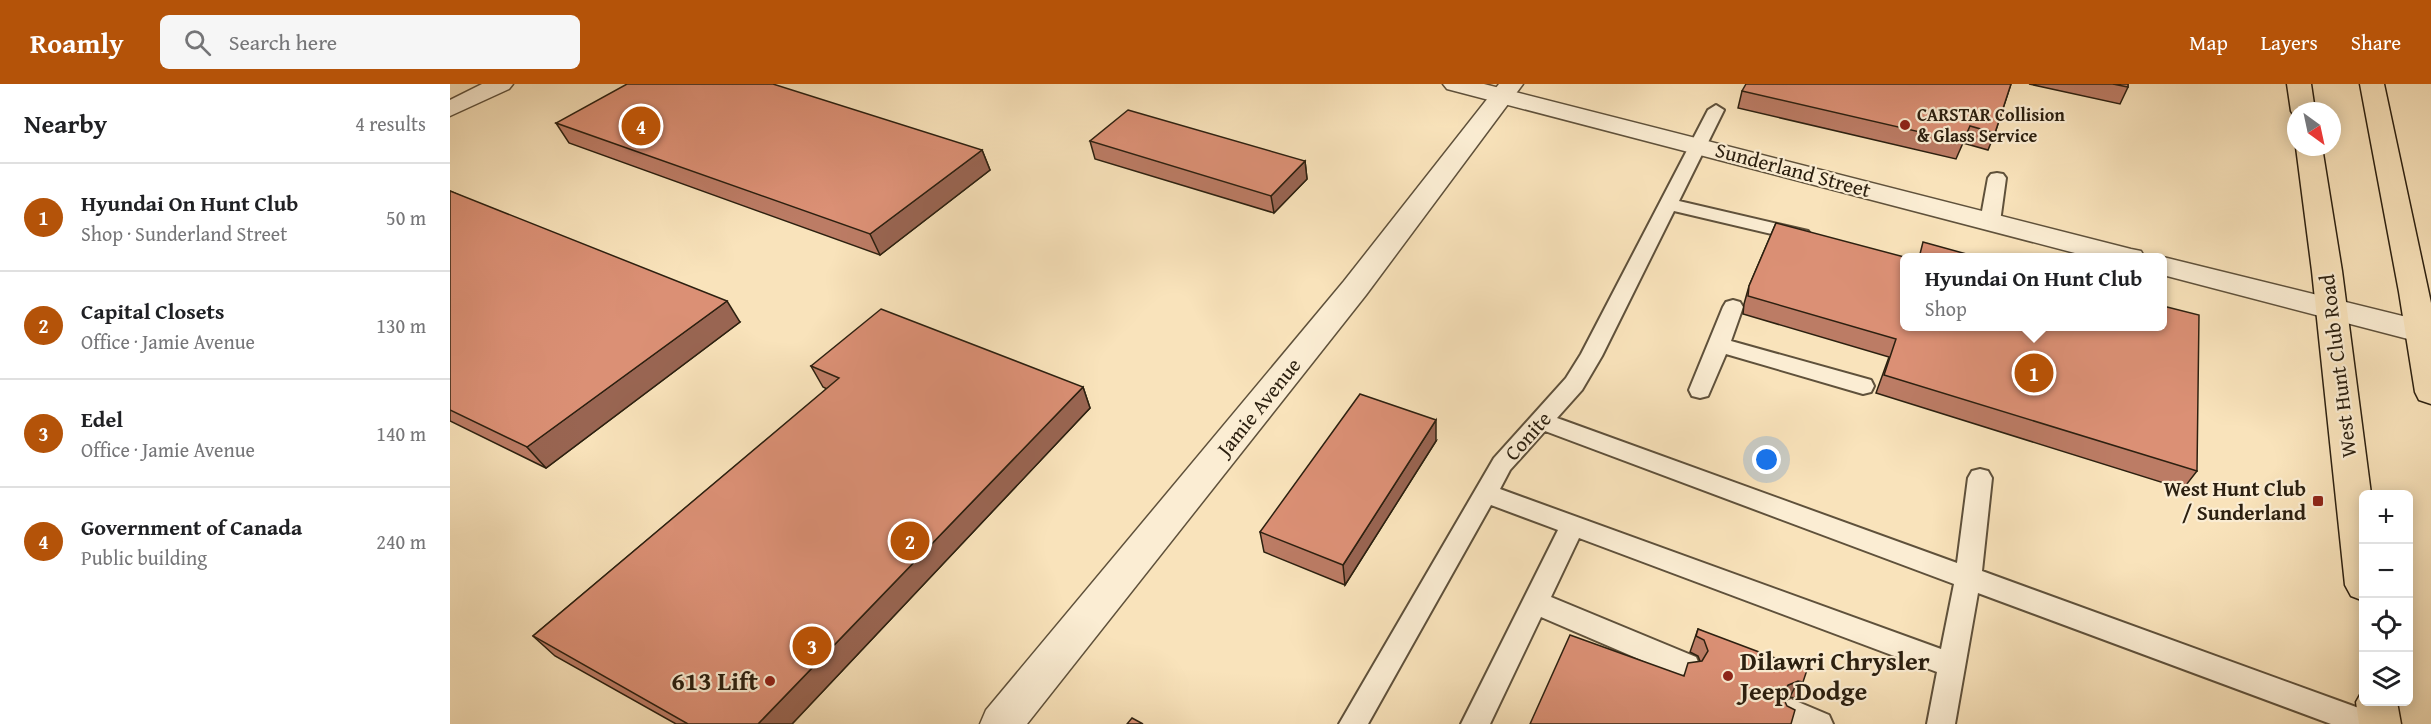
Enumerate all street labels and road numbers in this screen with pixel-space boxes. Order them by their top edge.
street label: Sunderland Street [1712,134,1875,205]
street label: West Hunt Club Road [2311,272,2364,460]
street label: Jamie Avenue [1207,351,1308,465]
street label: Conite [1497,404,1558,467]

